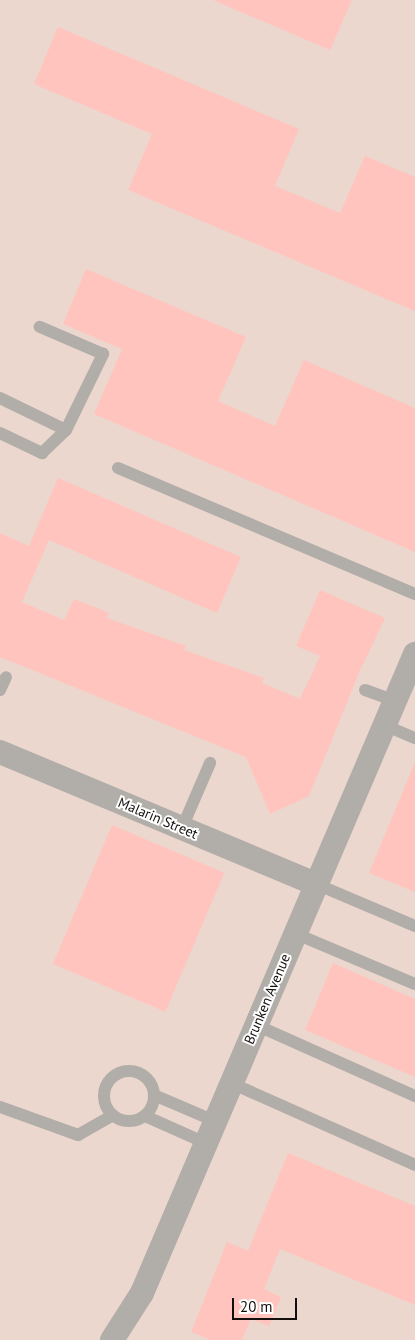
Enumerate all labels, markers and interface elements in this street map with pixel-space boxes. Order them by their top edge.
street label: Malarin Street [116,794,200,842]
street label: Brunken Avenue [240,951,294,1047]
scale bar [235,1288,300,1320]
text: 20 m [240,1297,273,1316]

